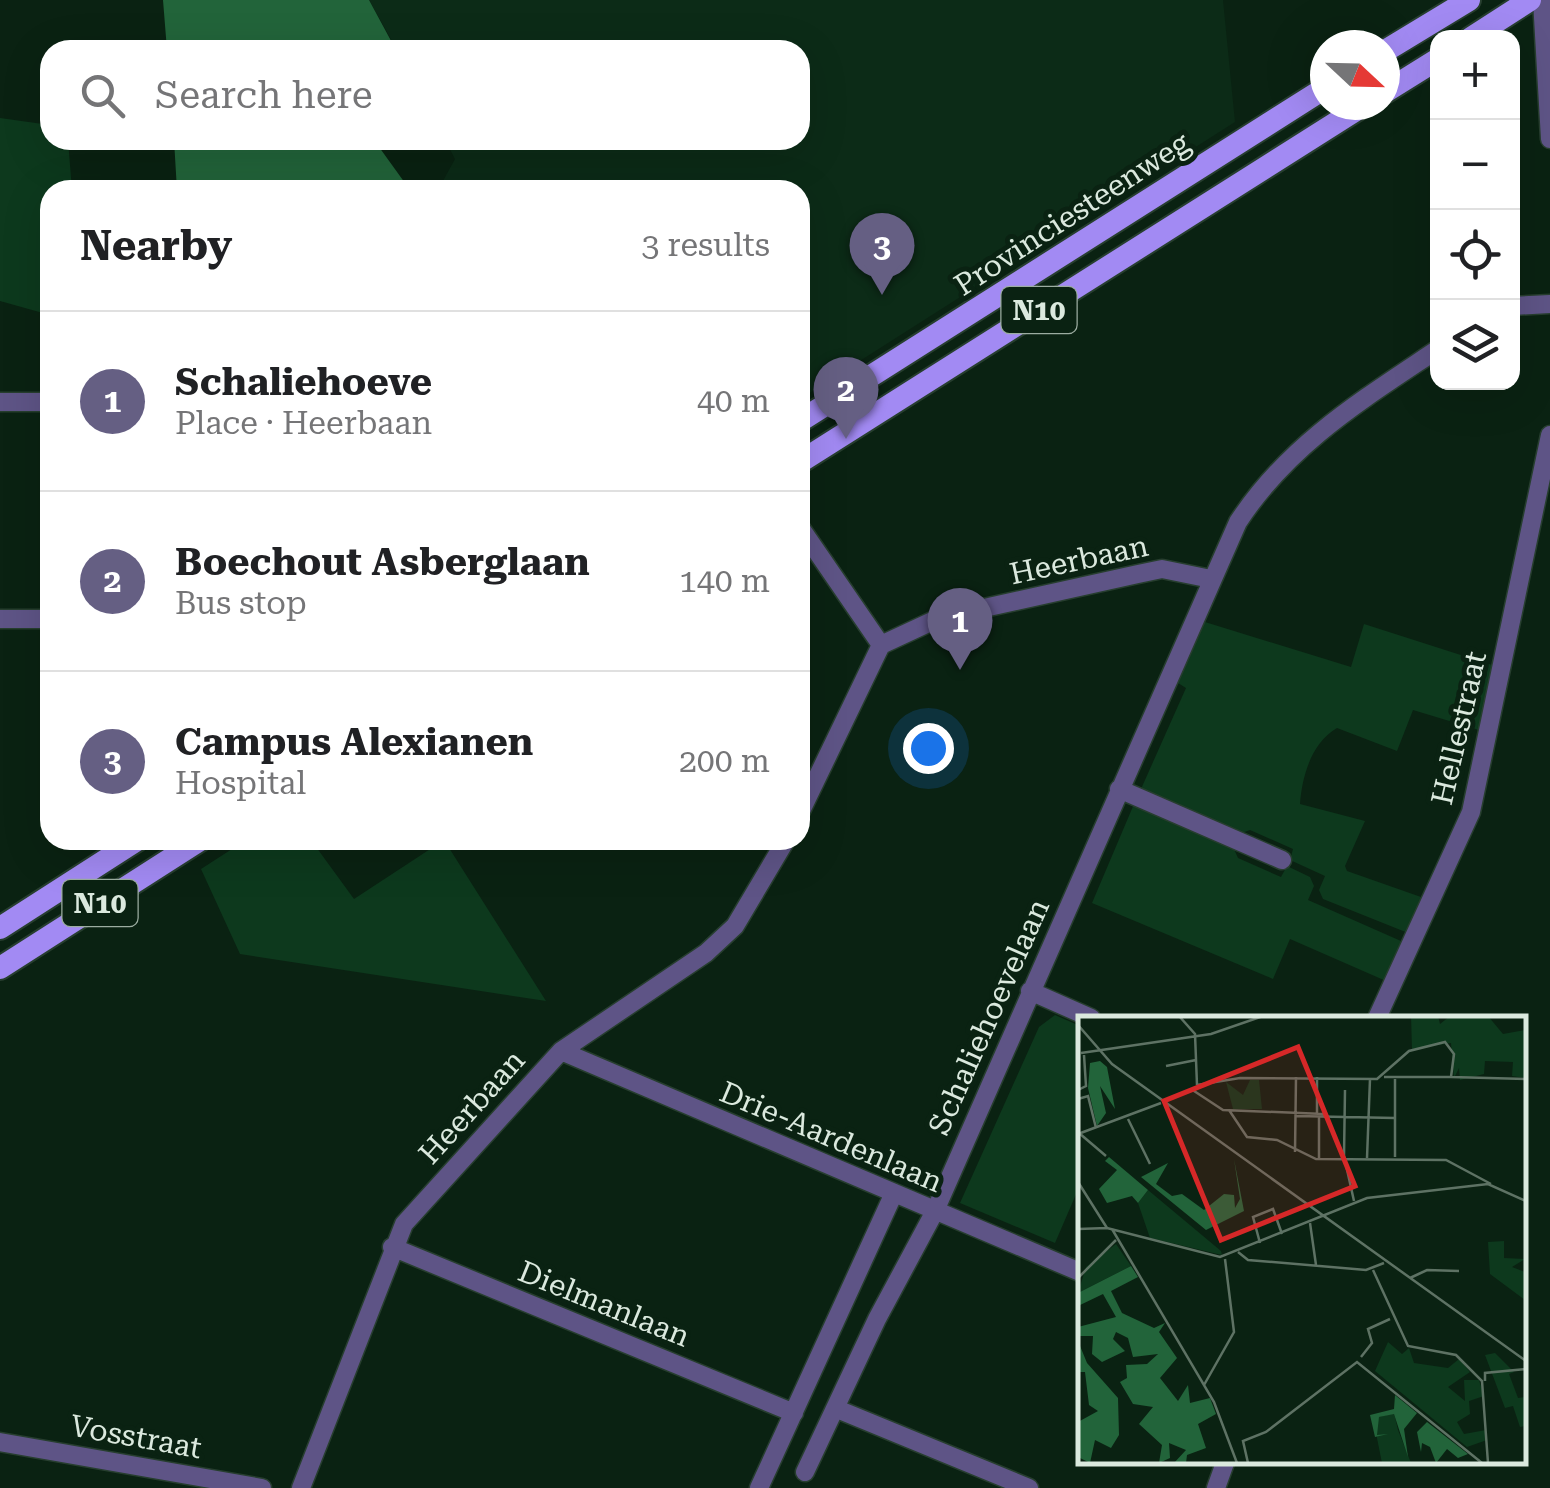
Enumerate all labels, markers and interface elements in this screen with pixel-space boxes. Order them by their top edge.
north arrow [1310,30,1400,120]
map controls [1430,30,1520,390]
button: + [1430,30,1520,120]
search box [40,40,810,150]
icon: search [75,68,130,123]
text: Search here [155,73,373,117]
button: − [1430,120,1520,210]
street label: Provinciesteenweg [948,125,1196,303]
button: locate [1430,210,1520,300]
pin: 3 [850,212,914,295]
text: Nearby [80,221,232,270]
text: 3 results [642,226,770,264]
road number: N10 [1002,287,1076,333]
button: layers [1430,300,1520,390]
pin: 2 [814,356,878,439]
text: Schaliehoeve [175,360,432,404]
text: 1 [104,382,121,420]
text: 40 m [697,382,770,420]
text: Place · Heerbaan [175,404,432,442]
street label: Heerbaan [1006,528,1151,591]
text: Boechout Asberglaan [175,540,590,584]
text: 2 [104,562,121,600]
text: 140 m [679,562,770,600]
text: Bus stop [175,584,307,622]
pin: 1 [928,588,992,670]
street label: Hellestraat [1424,648,1493,808]
text: Campus Alexianen [175,720,533,764]
your location [903,723,954,774]
text: 3 [104,742,121,780]
text: 200 m [679,742,770,780]
text: Hospital [175,764,306,802]
road number: N10 [62,880,138,926]
street label: Schaliehoevelaan [921,894,1056,1140]
inset map [1078,1016,1525,1463]
street label: Heerbaan [412,1043,532,1171]
street label: Drie-Aardenlaan [715,1074,948,1199]
street label: Dielmanlaan [513,1253,695,1354]
street label: Vosstraat [68,1408,204,1465]

